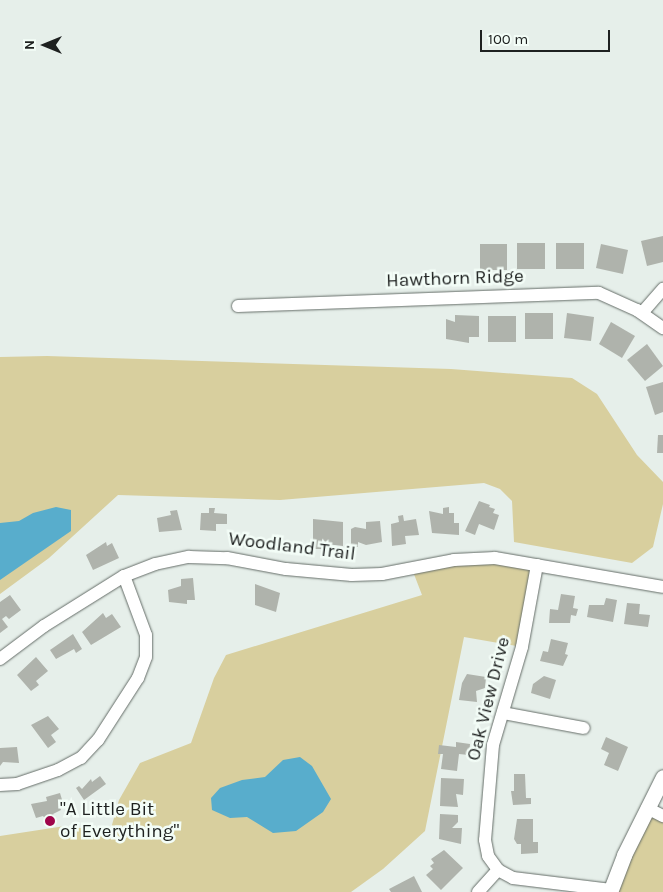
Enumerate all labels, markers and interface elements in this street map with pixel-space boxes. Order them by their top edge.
north arrow [20,20,70,70]
scale bar [483,20,613,52]
text: 100 m [488,30,528,48]
text: N [21,40,38,50]
street label: Hawthorn Ridge [386,265,524,293]
street label: Woodland Trail [227,528,357,566]
street label: Oak View Drive [463,635,515,763]
place label: "A Little Bit of Everything" [60,799,179,843]
marker: "A Little Bit of Everything" [44,815,56,827]

